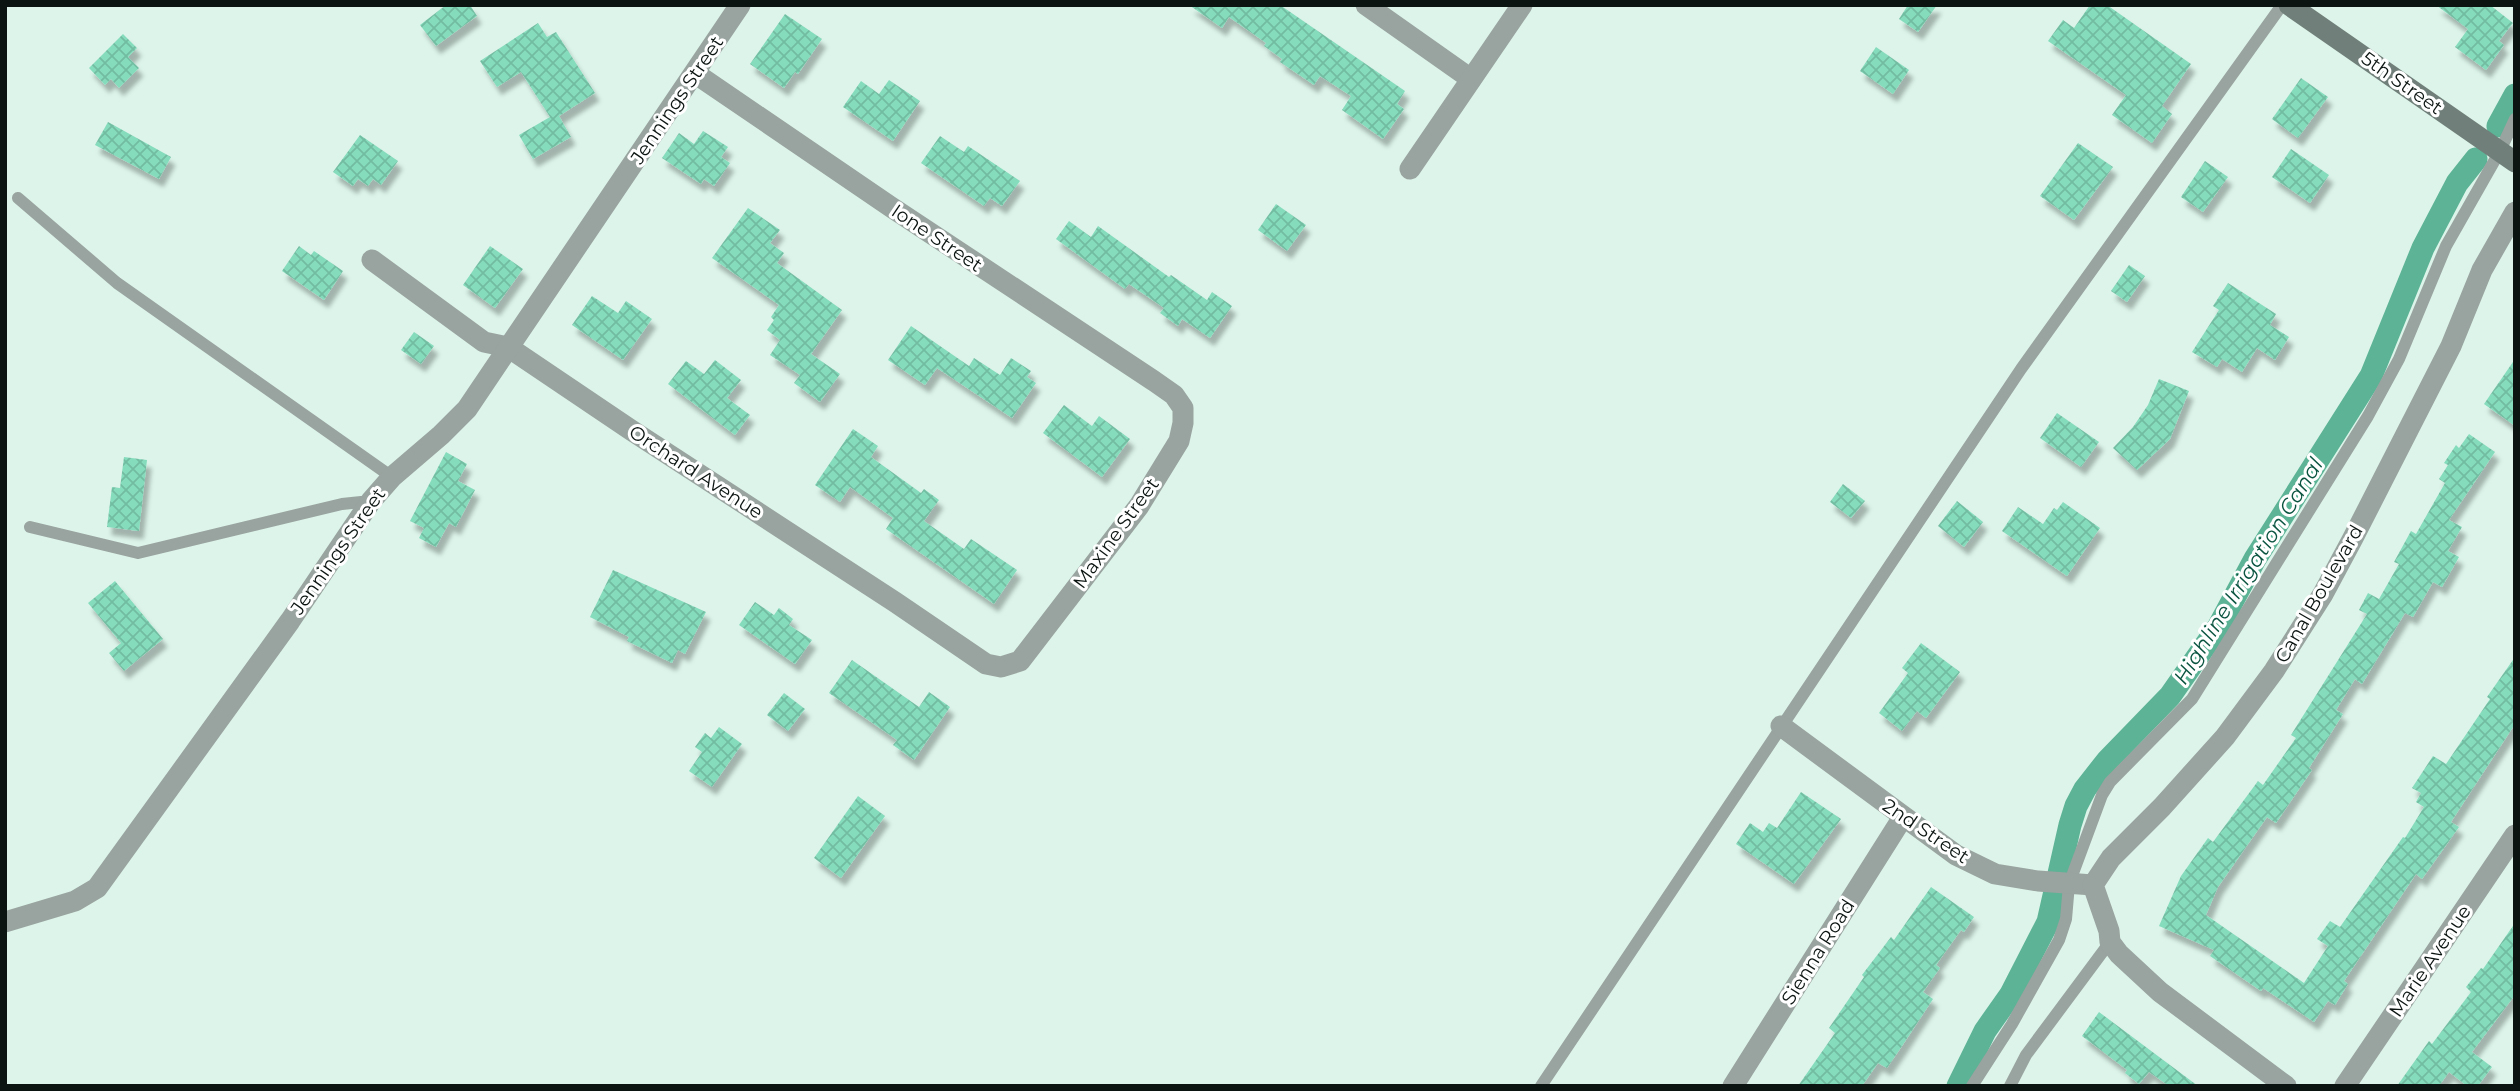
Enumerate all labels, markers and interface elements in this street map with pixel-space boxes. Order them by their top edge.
street label: Jennings Street [625,31,728,169]
street label: 5th Street [2357,47,2447,119]
street label: Ione Street [887,199,987,277]
street label: Orchard Avenue [625,420,767,524]
water label: Highline Irrigation Canal [2168,453,2328,689]
street label: Maxine Street [1068,473,1164,593]
street label: Jennings Street [285,483,390,620]
street label: Canal Boulevard [2270,521,2368,667]
street label: 2nd Street [1879,794,1974,868]
street label: Sienna Road [1776,895,1860,1009]
street label: Marie Avenue [2384,901,2476,1021]

